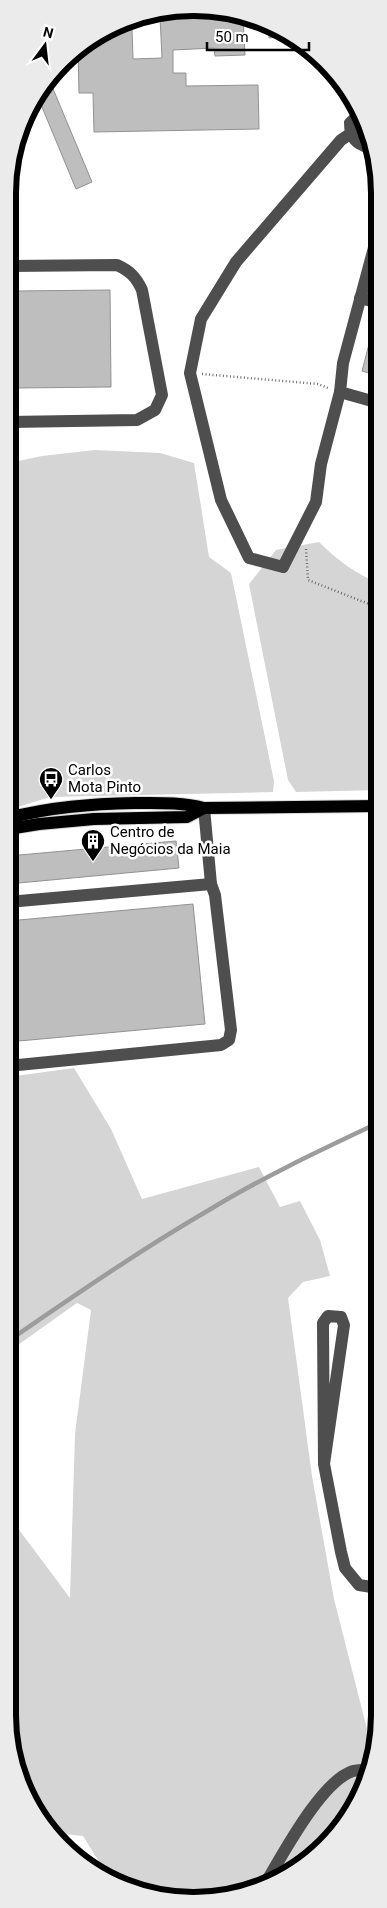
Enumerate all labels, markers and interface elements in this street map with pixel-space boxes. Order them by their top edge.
north arrow [20,20,70,70]
scale bar [207,20,310,52]
text: N [42,23,55,41]
text: 50 m [215,28,249,46]
place label: Carlos Mota Pinto [68,761,141,796]
bus stop icon: Carlos Mota Pinto [38,766,64,800]
place label: Centro de Negócios da Maia [110,823,231,858]
building icon: Centro de Negócios da Maia [80,828,106,862]

